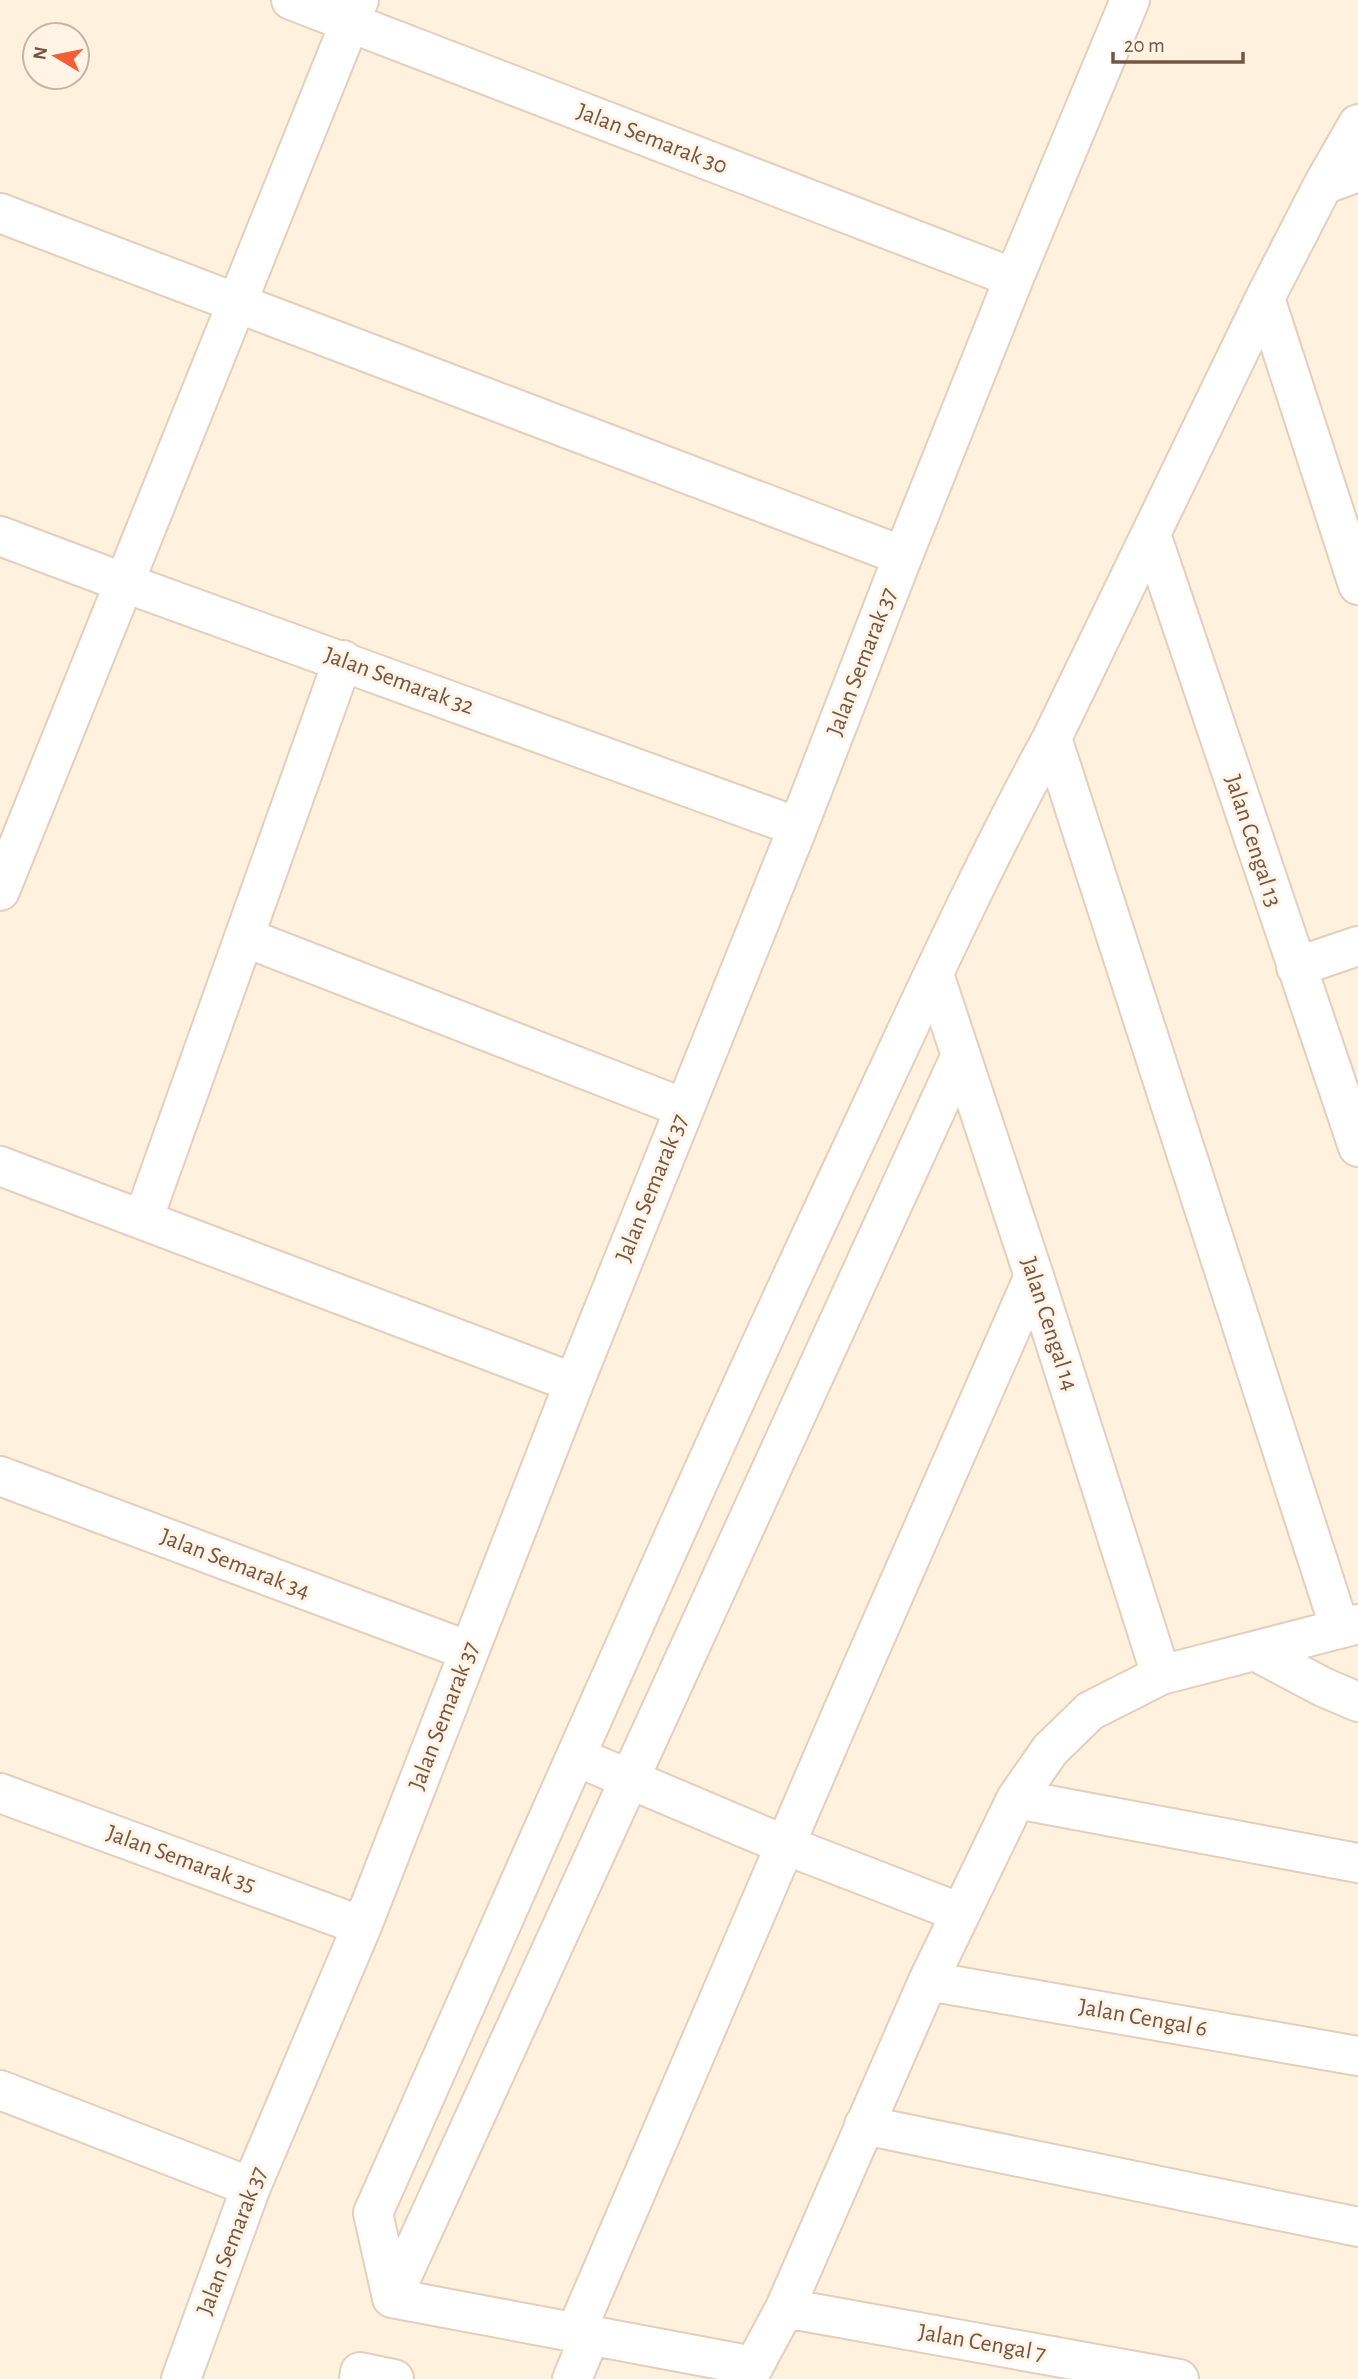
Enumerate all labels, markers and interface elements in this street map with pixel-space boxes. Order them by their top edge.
north arrow [21,21,91,91]
scale bar [1113,21,1242,65]
text: 20 m [1124,35,1165,56]
text: N [30,45,51,61]
street label: Jalan Semarak 30 [573,99,731,179]
street label: Jalan Semarak 37 [823,585,901,739]
street label: Jalan Semarak 32 [321,643,477,719]
street label: Jalan Cengal 13 [1220,772,1286,910]
street label: Jalan Semarak 37 [612,1111,692,1265]
street label: Jalan Cengal 14 [1016,1254,1082,1394]
street label: Jalan Semarak 34 [157,1524,313,1604]
street label: Jalan Semarak 37 [405,1639,483,1793]
street label: Jalan Semarak 35 [103,1821,259,1897]
street label: Jalan Cengal 6 [1077,1995,1209,2041]
street label: Jalan Semarak 37 [193,2164,271,2318]
street label: Jalan Cengal 7 [916,2320,1048,2366]

